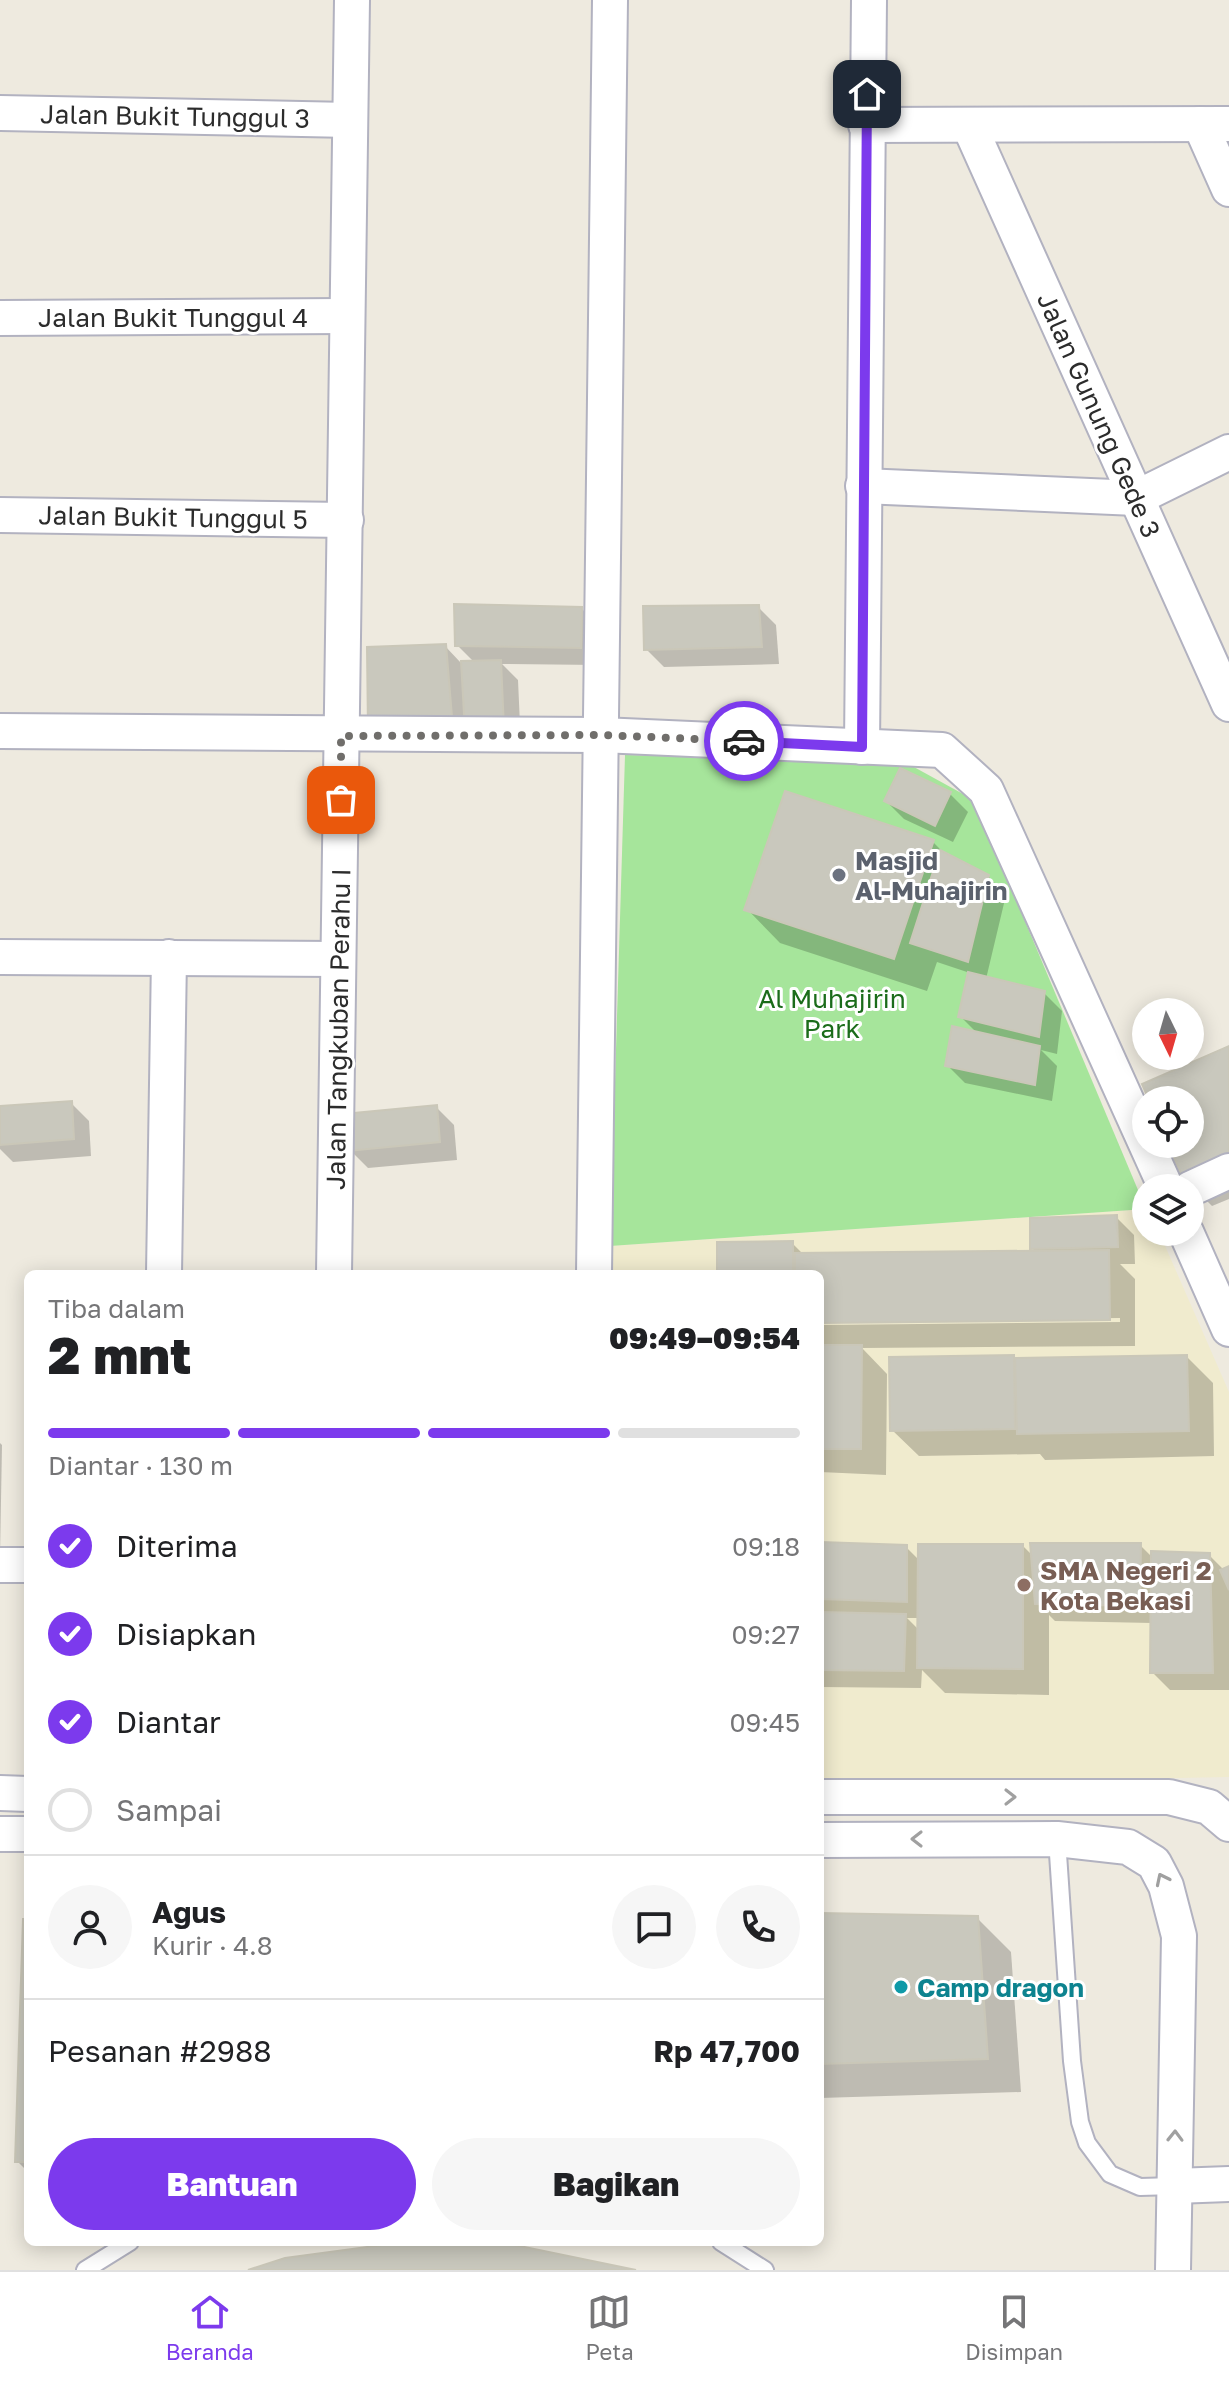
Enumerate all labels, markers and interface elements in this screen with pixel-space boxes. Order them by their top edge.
pin [833,60,901,128]
icon: home [845,72,889,116]
street label: Jalan Bukit Tunggul 3 [40,98,310,134]
street label: Jalan Gunung Gede 3 [1031,288,1167,542]
street label: Jalan Bukit Tunggul 4 [38,302,308,333]
street label: Jalan Bukit Tunggul 5 [38,499,308,535]
courier [704,701,784,781]
icon: car [722,719,766,763]
pin [307,766,375,834]
icon: bag [319,778,363,822]
place label: Masjid Al-Muhajirin [855,845,1008,906]
marker: Masjid Al-Muhajirin [830,866,848,884]
street label: Jalan Tangkuban Perahu I [320,868,356,1190]
park label: Al Muhajirin Park [758,983,906,1044]
north arrow [1132,998,1204,1070]
map controls [1132,998,1204,1246]
button: locate [1132,1086,1204,1158]
button: layers [1132,1174,1204,1246]
text: Tiba dalam [48,1293,185,1324]
text: 09:49–09:54 [609,1320,800,1356]
text: 2 mnt [48,1323,191,1385]
text: Diantar · 130 m [48,1450,233,1481]
icon: check [48,1524,92,1568]
text: Diterima [116,1528,238,1564]
text: 09:18 [732,1531,800,1562]
place label: SMA Negeri 2 Kota Bekasi [1040,1555,1212,1616]
marker: SMA Negeri 2 Kota Bekasi [1015,1576,1033,1594]
icon: check [48,1612,92,1656]
text: Disiapkan [116,1616,256,1652]
text: 09:27 [731,1619,800,1650]
icon: check [48,1700,92,1744]
text: Diantar [116,1704,221,1740]
text: 09:45 [729,1707,800,1738]
one-way arrow [1004,1788,1017,1806]
text: Sampai [116,1792,222,1828]
one-way arrow [910,1830,923,1848]
one-way arrow [1156,1872,1172,1887]
button: person [48,1885,132,1969]
button: chat [612,1885,696,1969]
button: phone [716,1885,800,1969]
text: Agus [152,1894,226,1930]
text: Kurir · 4.8 [152,1930,273,1961]
place label: Camp dragon [917,1972,1084,2003]
marker: Camp dragon [892,1978,910,1996]
text: Pesanan #2988 [48,2033,272,2069]
text: Rp 47,700 [653,2033,800,2069]
one-way arrow [1167,2129,1184,2142]
button: Bantuan [48,2138,416,2230]
button: Bagikan [432,2138,800,2230]
tab: Beranda [166,2290,254,2365]
tab: Peta [585,2290,634,2365]
tab: Disimpan [965,2290,1063,2365]

